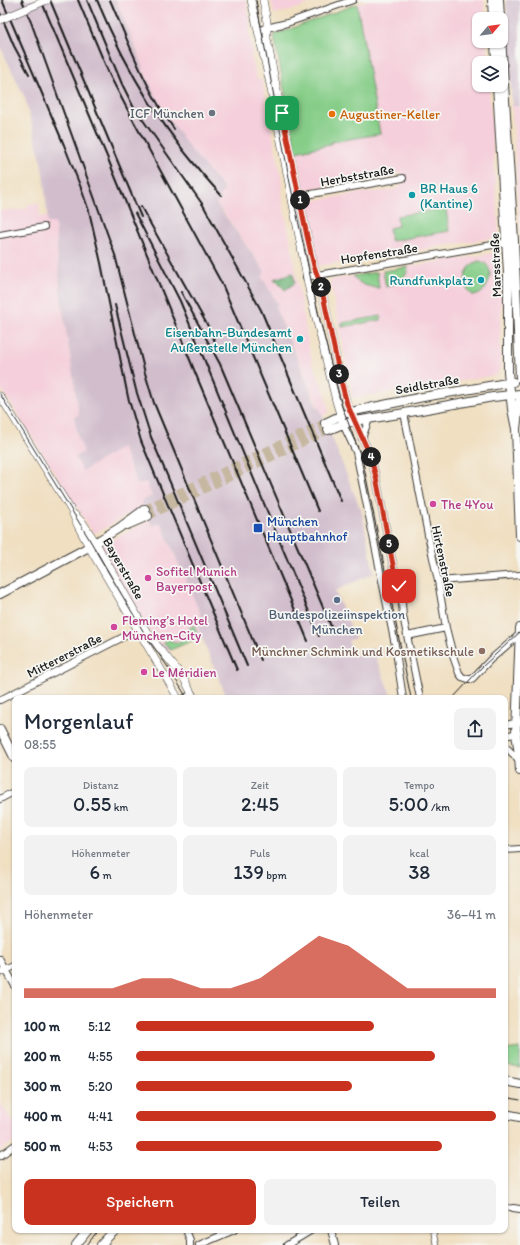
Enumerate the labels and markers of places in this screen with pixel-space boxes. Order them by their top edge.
pin [265,96,299,130]
place label: ICF München [130,106,205,121]
place label: Augustiner-Keller [340,107,440,122]
marker: ICF München [207,108,217,118]
marker: Augustiner-Keller [327,109,337,119]
place label: BR Haus 6 (Kantine) [420,181,478,211]
pin: 1 [290,190,310,210]
marker: BR Haus 6 (Kantine) [407,190,417,200]
place label: Rundfunkplatz [389,273,473,288]
marker: Rundfunkplatz [476,275,486,285]
pin: 2 [311,277,331,297]
place label: Eisenbahn-Bundesamt Außenstelle München [165,325,293,355]
marker: Eisenbahn-Bundesamt Außenstelle München [295,334,305,344]
pin: 3 [329,364,349,384]
pin: 4 [361,447,381,467]
place label: The 4You [441,497,493,512]
marker: The 4You [428,499,438,509]
place label: München Hauptbahnhof [267,514,348,544]
marker: München Hauptbahnhof [252,522,264,534]
pin: 5 [379,534,399,554]
place label: Sofitel Munich Bayerpost [156,564,237,594]
pin [382,569,416,603]
marker: Sofitel Munich Bayerpost [143,573,153,583]
marker: Bundespolizeiinspektion München [332,595,342,605]
place label: Bundespolizeiinspektion München [269,607,406,637]
place label: Fleming’s Hotel München-City [122,613,208,643]
marker: Fleming’s Hotel München-City [109,622,119,632]
place label: Münchner Schmink und Kosmetikschule [252,644,474,659]
marker: Münchner Schmink und Kosmetikschule [477,646,487,656]
place label: Le Méridien [152,665,217,680]
marker: Le Méridien [139,667,149,677]

